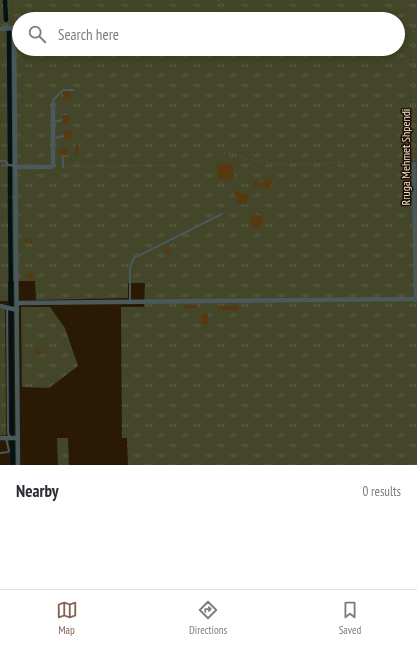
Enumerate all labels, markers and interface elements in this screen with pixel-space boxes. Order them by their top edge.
search box [12,12,405,56]
icon: search [26,23,48,45]
text: Search here [58,25,119,44]
street label: Rruga Mehmet Shpendi [398,109,413,205]
text: Nearby [16,480,59,502]
text: 0 results [362,483,401,500]
tab: Map [56,599,78,637]
tab: Directions [189,599,227,637]
tab: Saved [339,599,361,637]

